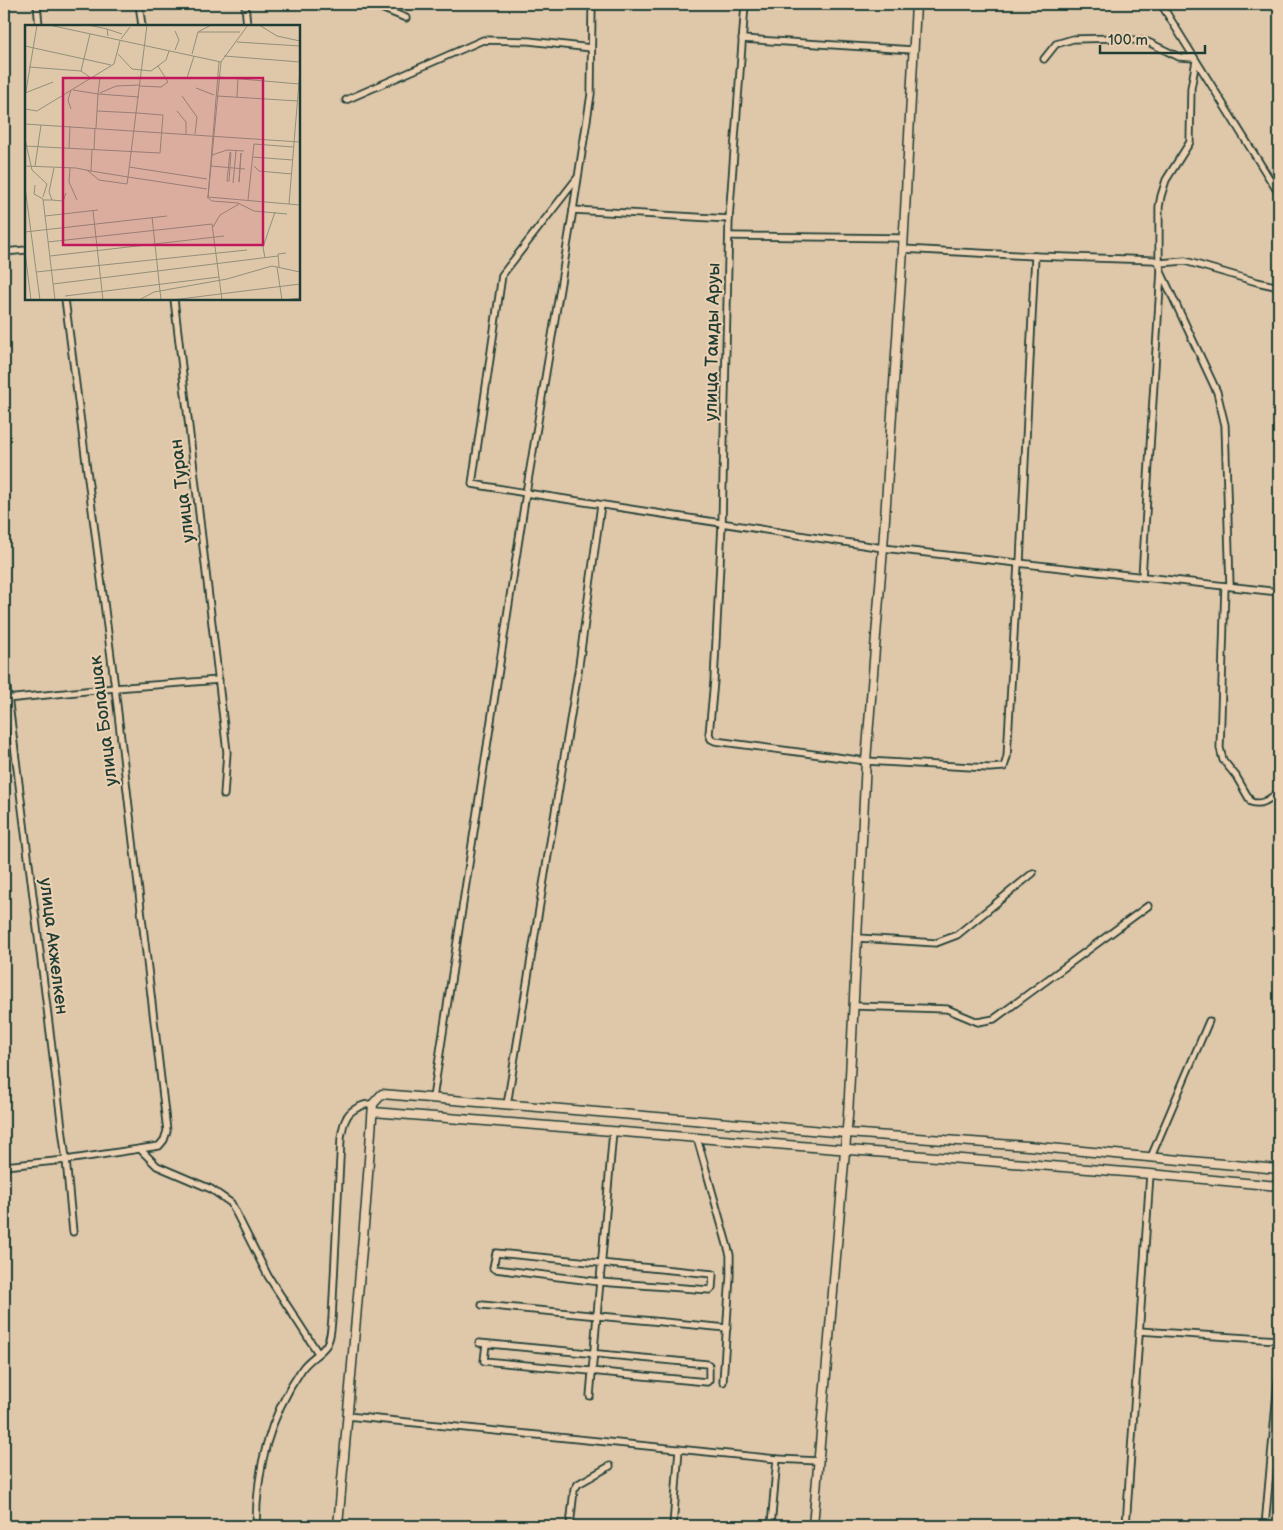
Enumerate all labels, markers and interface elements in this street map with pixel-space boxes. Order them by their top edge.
scale bar [1100,22,1206,54]
inset map [25,25,300,300]
text: 100 m [1108,31,1148,50]
street label: улица Тамды Аруы [701,263,724,422]
street label: улица Туран [166,438,199,544]
street label: улица Болашак [85,654,122,787]
street label: улица Акжелкен [35,876,72,1016]

